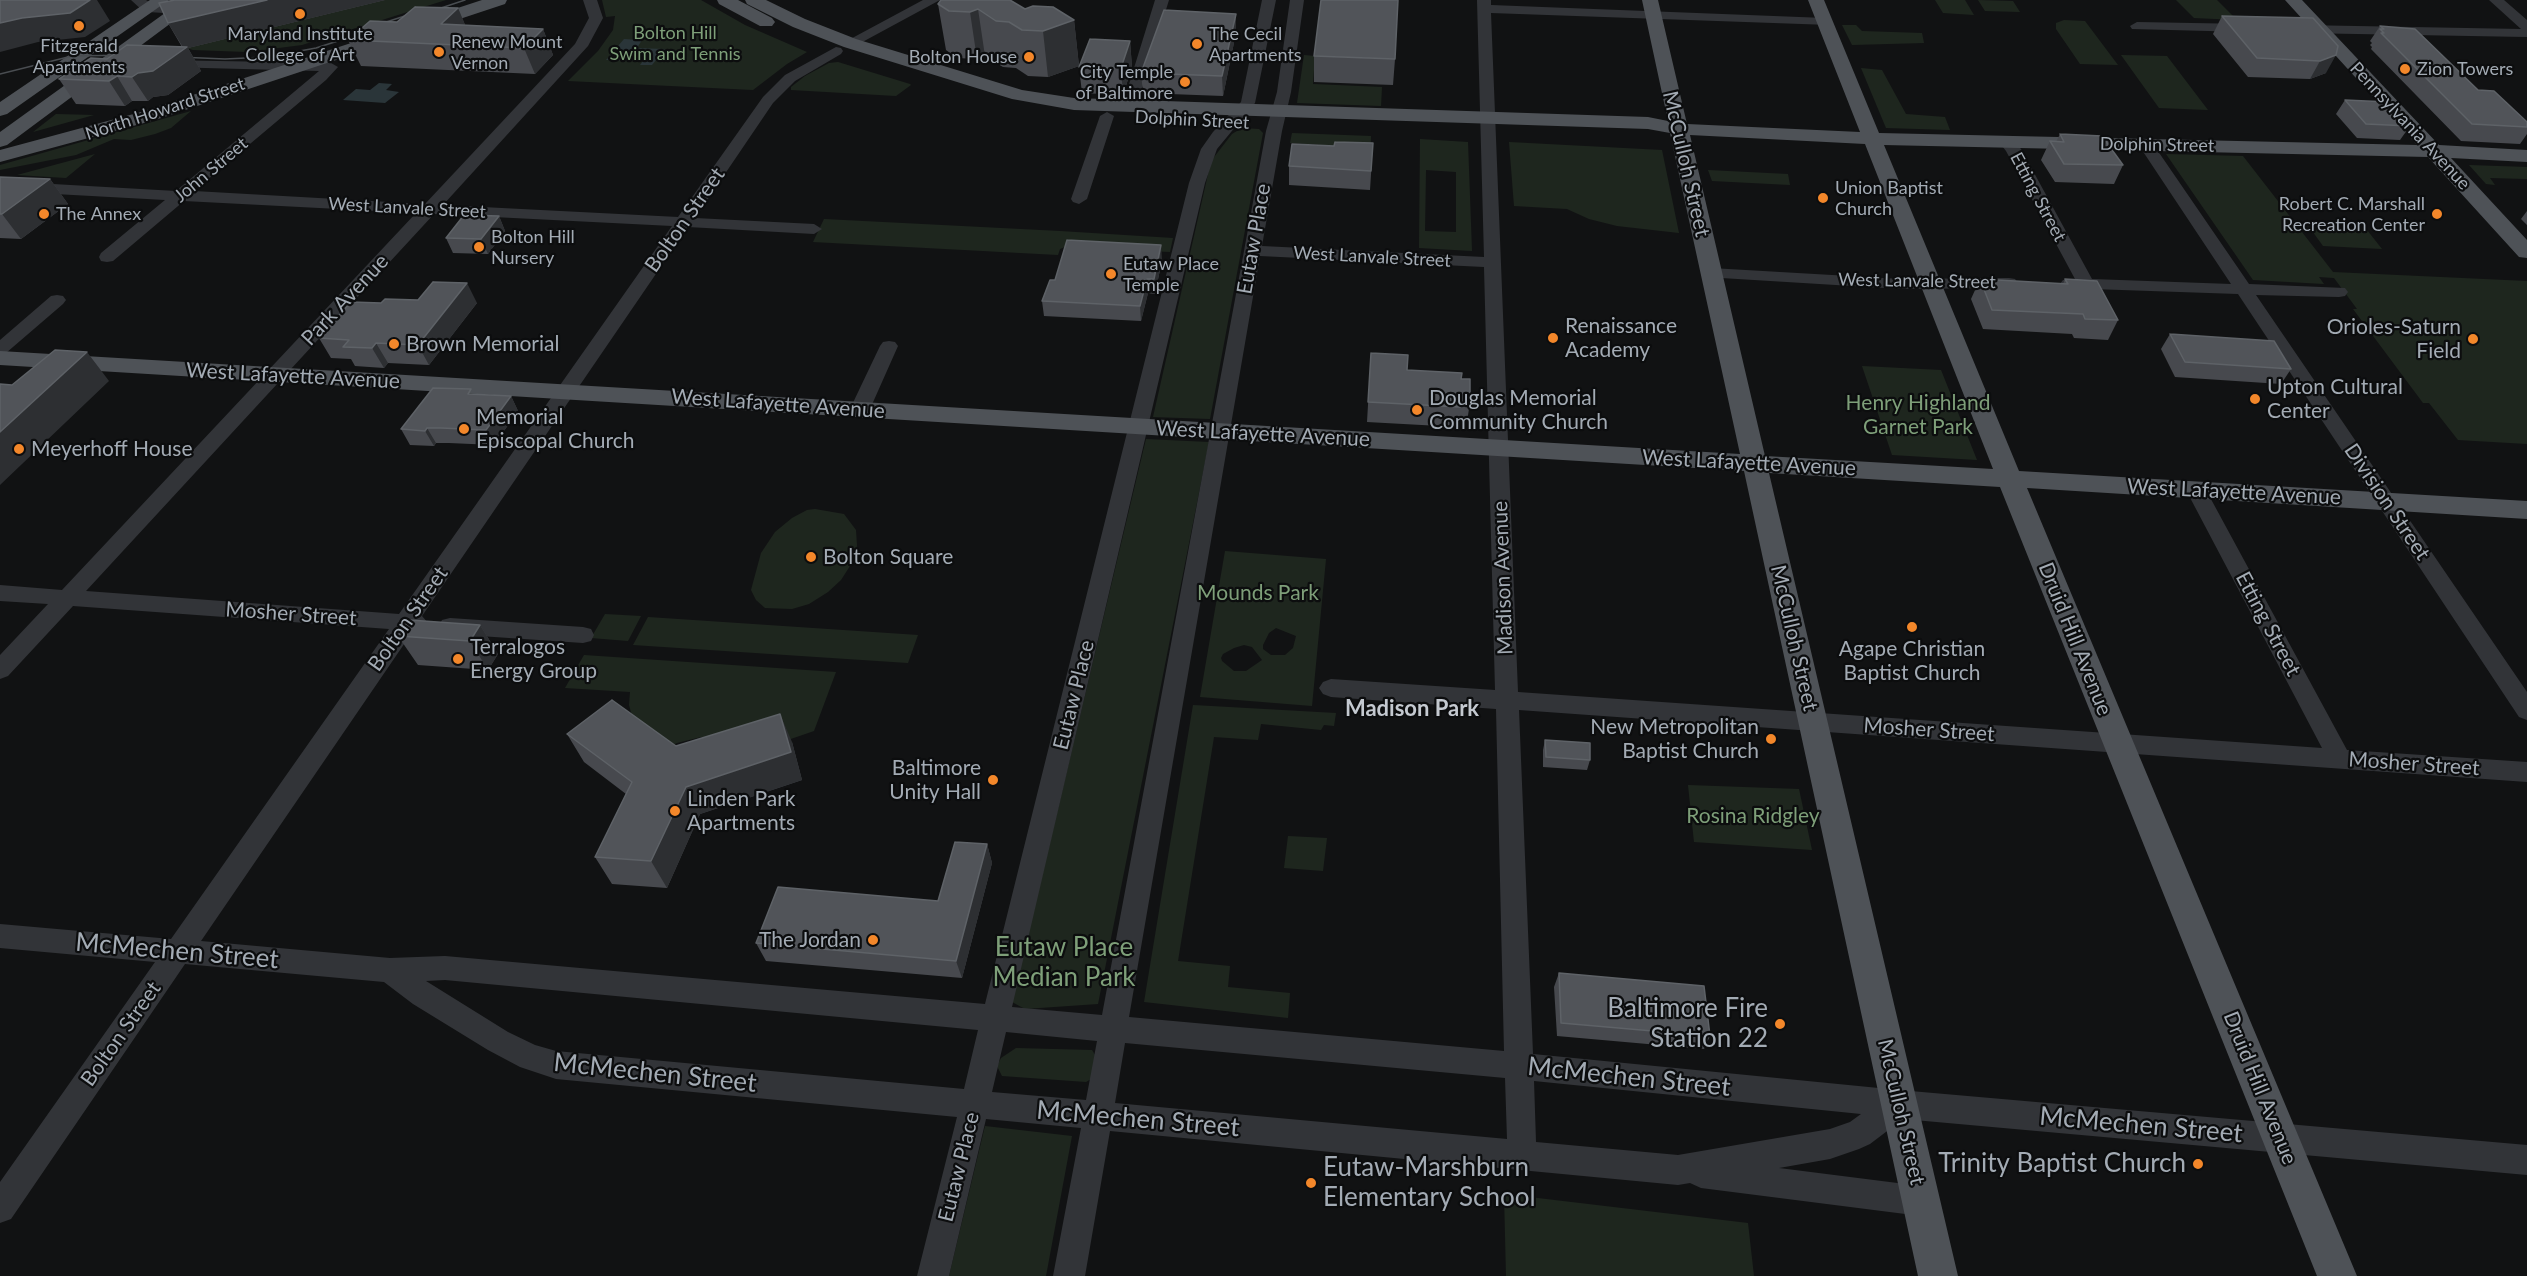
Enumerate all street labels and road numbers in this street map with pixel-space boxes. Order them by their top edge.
street label: Pennsylvania Avenue [2345,58,2475,194]
street label: North Howard Street [83,73,247,145]
street label: McCulloh Street [1657,89,1715,239]
street label: Dolphin Street [1134,106,1250,134]
street label: John Street [170,133,252,207]
street label: Dolphin Street [2100,133,2214,157]
street label: Etting Street [2005,149,2071,245]
street label: Bolton Street [640,163,730,277]
street label: Eutaw Place [1232,182,1276,296]
street label: West Lanvale Street [328,193,486,223]
street label: West Lanvale Street [1293,242,1451,272]
street label: Park Avenue [296,249,394,351]
street label: West Lanvale Street [1838,269,1996,293]
street label: West Lafayette Avenue [185,358,401,394]
street label: West Lafayette Avenue [670,384,886,424]
street label: West Lafayette Avenue [1155,416,1371,452]
street label: Division Street [2339,439,2435,565]
street label: West Lafayette Avenue [1641,445,1857,481]
street label: West Lafayette Avenue [2126,474,2342,510]
street label: Madison Avenue [1488,501,1518,655]
street label: Druid Hill Avenue [2033,559,2117,719]
street label: Bolton Street [363,562,453,676]
street label: McCulloh Street [1765,563,1823,713]
street label: Etting Street [2230,568,2306,680]
street label: Mosher Street [225,597,357,631]
street label: Eutaw Place [1048,638,1100,752]
street label: Mosher Street [1863,713,1995,747]
street label: Mosher Street [2348,747,2480,781]
street label: McMechen Street [74,927,280,975]
street label: Bolton Street [76,977,166,1091]
street label: Druid Hill Avenue [2218,1008,2302,1168]
street label: McCulloh Street [1872,1037,1930,1187]
street label: McMechen Street [552,1047,758,1099]
street label: McMechen Street [1526,1051,1732,1103]
street label: McMechen Street [1035,1095,1241,1143]
street label: McMechen Street [2038,1101,2244,1149]
street label: Eutaw Place [933,1110,985,1224]

